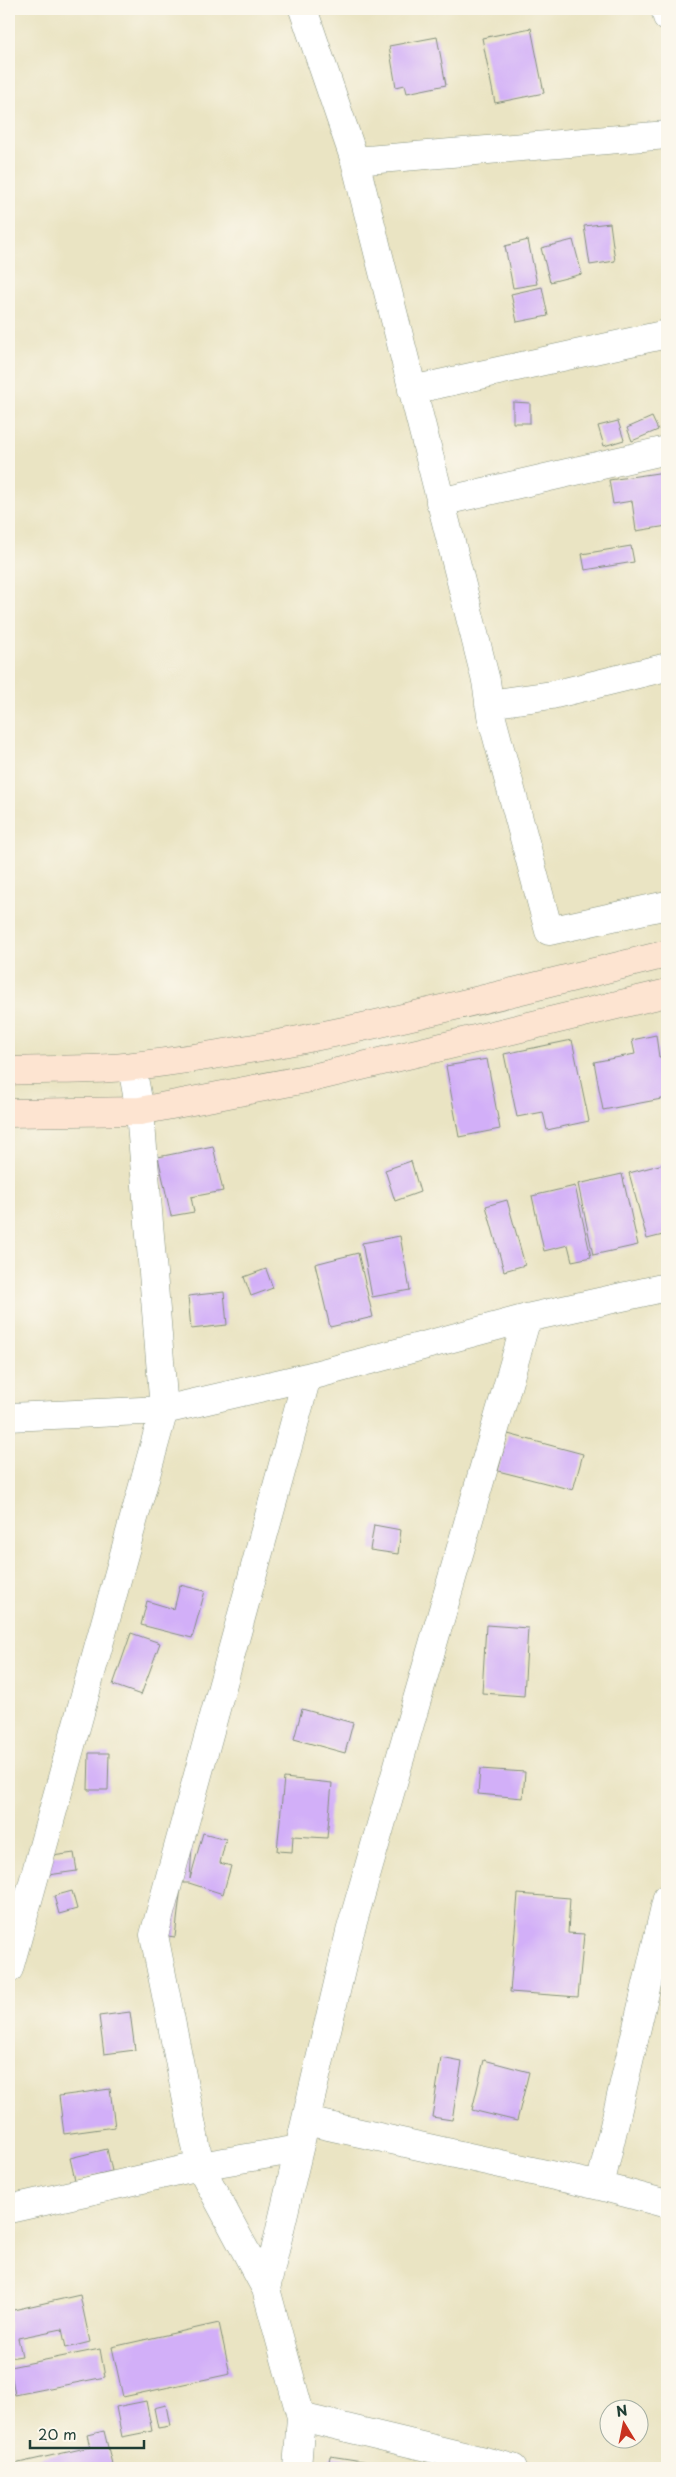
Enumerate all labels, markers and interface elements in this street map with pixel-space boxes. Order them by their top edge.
text: N [614,2399,629,2422]
north arrow [598,2400,648,2450]
scale bar [30,2417,144,2449]
text: 20 m [38,2422,77,2445]

